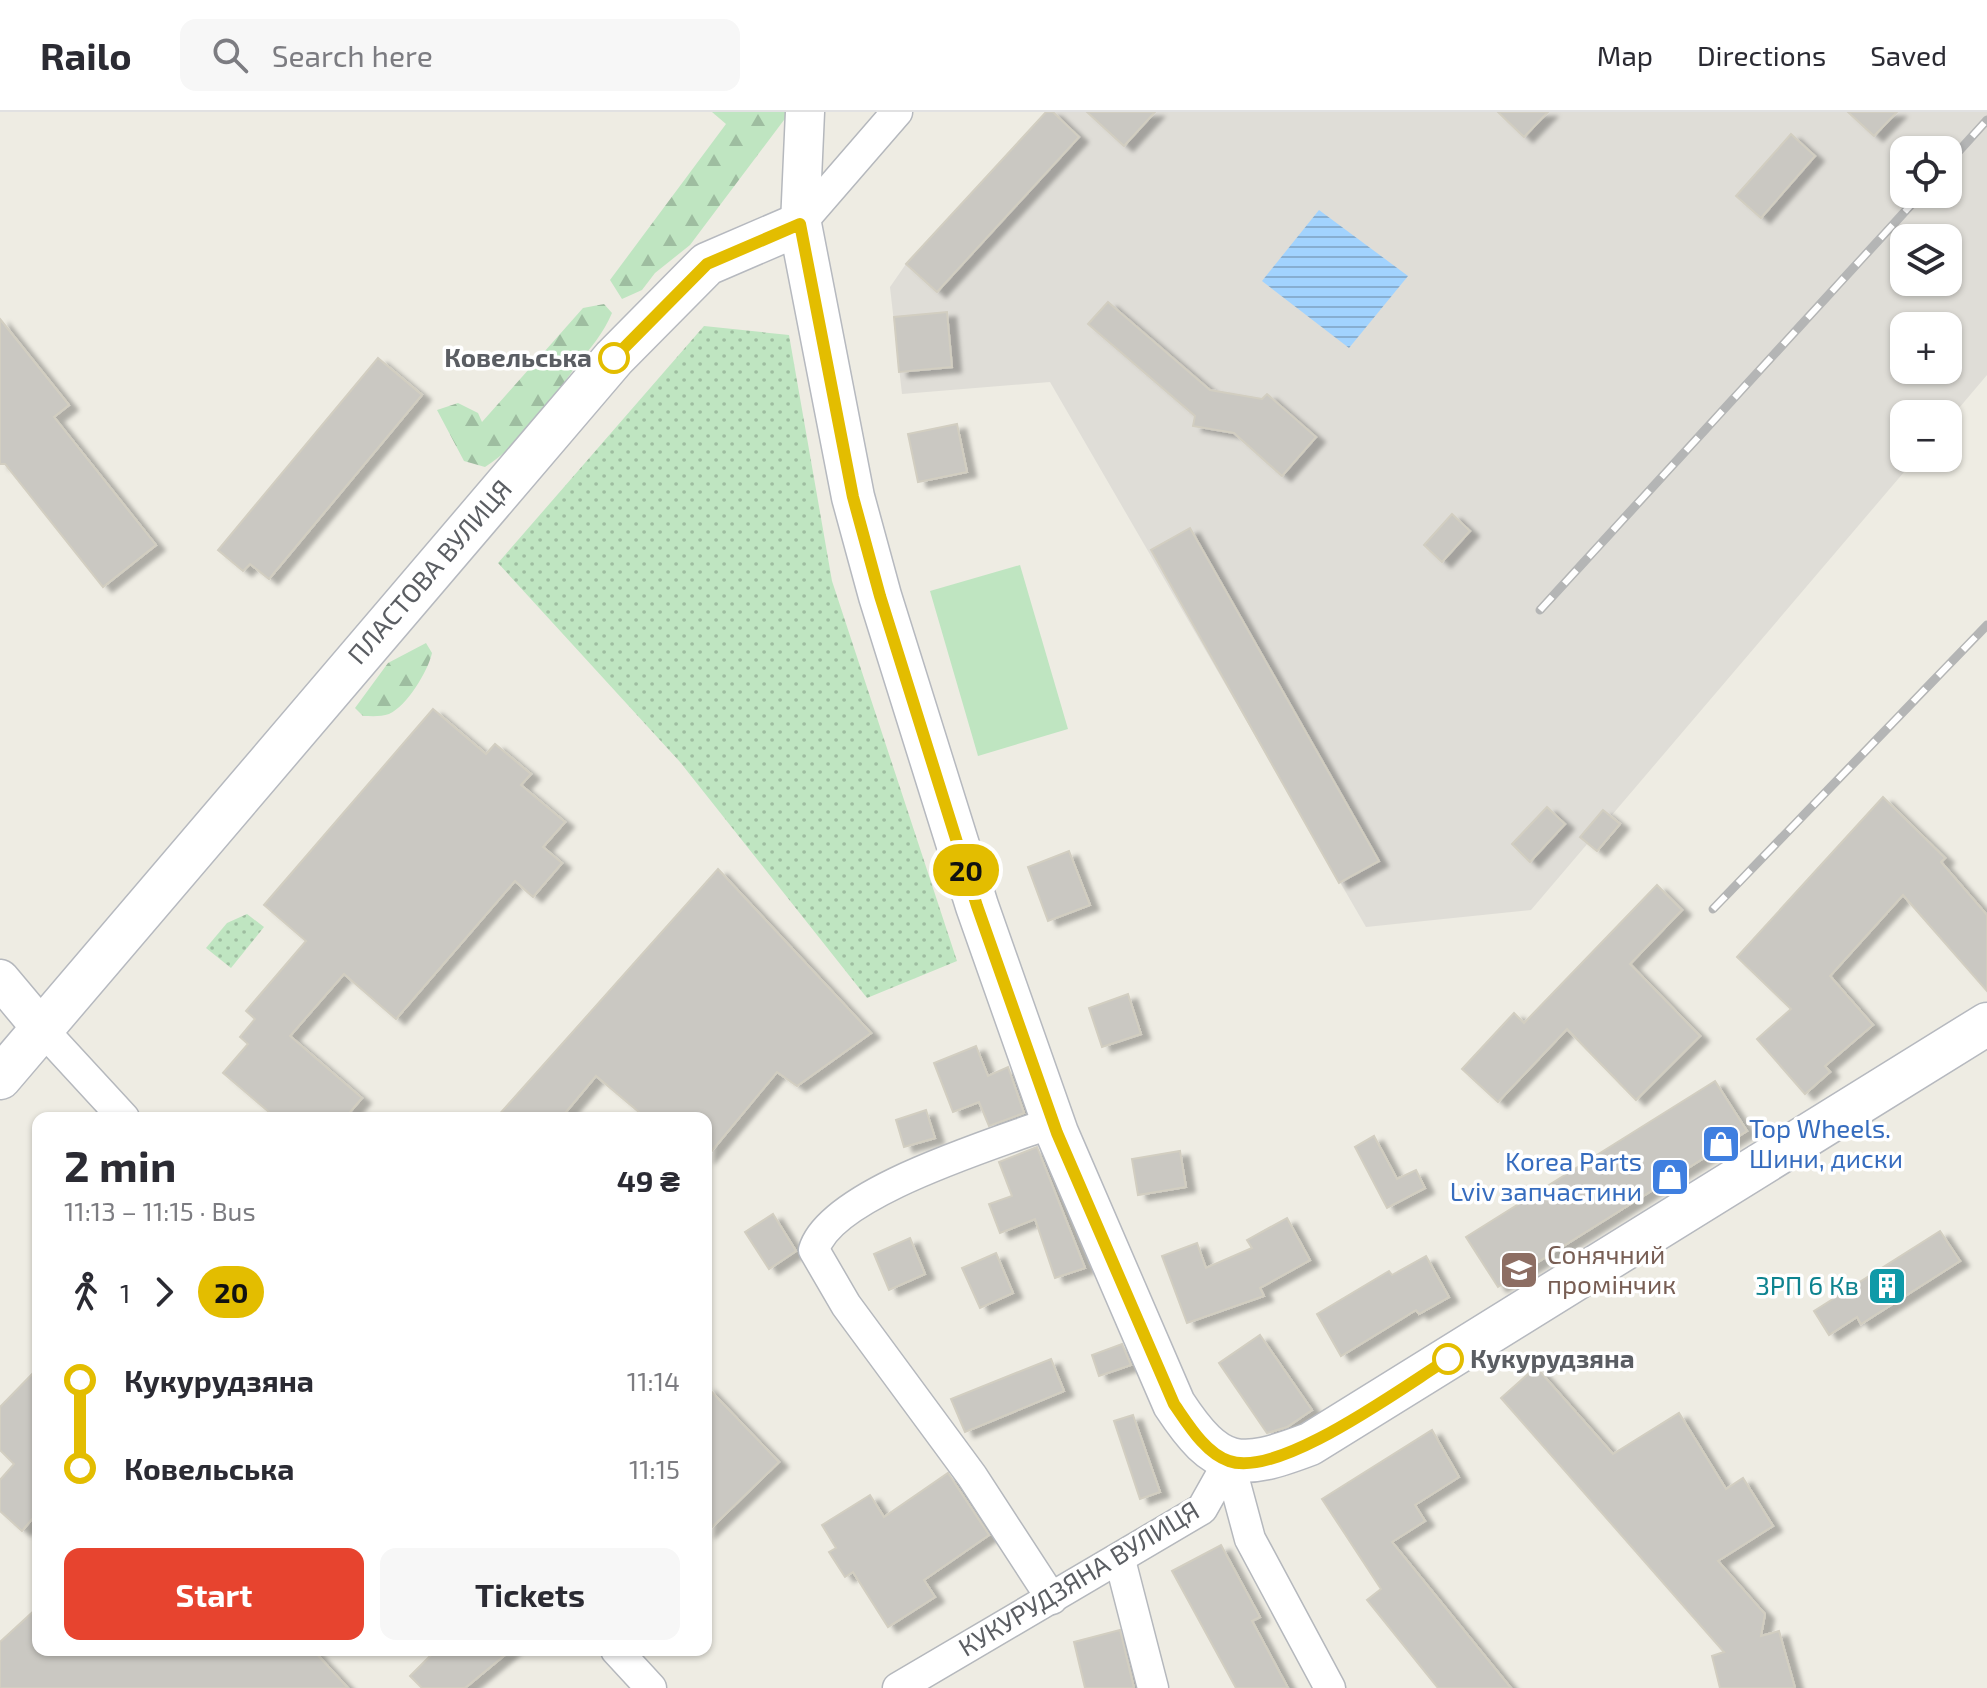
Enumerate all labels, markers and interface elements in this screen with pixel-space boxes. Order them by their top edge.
search box [180,19,740,91]
text: Railo [40,32,132,78]
icon: search [208,33,252,77]
text: Search here [272,37,433,73]
text: Map [1597,38,1653,72]
text: Directions [1697,38,1826,72]
text: Saved [1870,38,1947,72]
map controls [1890,136,1962,472]
button: locate [1890,136,1962,208]
button: layers [1890,224,1962,296]
button: + [1890,312,1962,384]
place label: Ковельська [444,341,592,372]
marker: Ковельська [599,343,629,373]
button: − [1890,400,1962,472]
street label: ПЛАСТОВА ВУЛИЦЯ [340,473,517,669]
line badge: 20 [930,844,1002,896]
text: 20 [949,853,983,887]
place label: Top Wheels. Шини, диски [1749,1112,1903,1173]
shop icon: Top Wheels. Шини, диски [1700,1123,1742,1165]
text: 2 min [64,1138,176,1191]
place label: Korea Parts Lviv запчастини [1450,1145,1642,1206]
shop icon: Korea Parts Lviv запчастини [1649,1156,1691,1198]
text: 49 ₴ [617,1162,680,1198]
text: 11:13 – 11:15 · Bus [64,1195,256,1226]
place label: Сонячний промінчик [1547,1238,1676,1299]
school or university icon: Сонячний промінчик [1498,1249,1540,1291]
building icon: ЗРП 6 Кв [1866,1265,1908,1307]
place label: ЗРП 6 Кв [1755,1269,1859,1300]
icon: walk [64,1270,108,1314]
icon: forward [142,1270,186,1314]
text: 20 [214,1275,248,1309]
text: 1 [120,1277,130,1308]
place label: Кукурудзяна [1470,1342,1635,1373]
marker: Кукурудзяна [1433,1344,1463,1374]
text: Кукурудзяна [124,1362,314,1398]
text: 11:14 [627,1365,680,1396]
text: Ковельська [124,1450,294,1486]
text: 11:15 [629,1453,680,1484]
street label: КУКУРУДЗЯНА ВУЛИЦЯ [952,1494,1204,1662]
button: Start [64,1548,364,1640]
button: Tickets [380,1548,680,1640]

